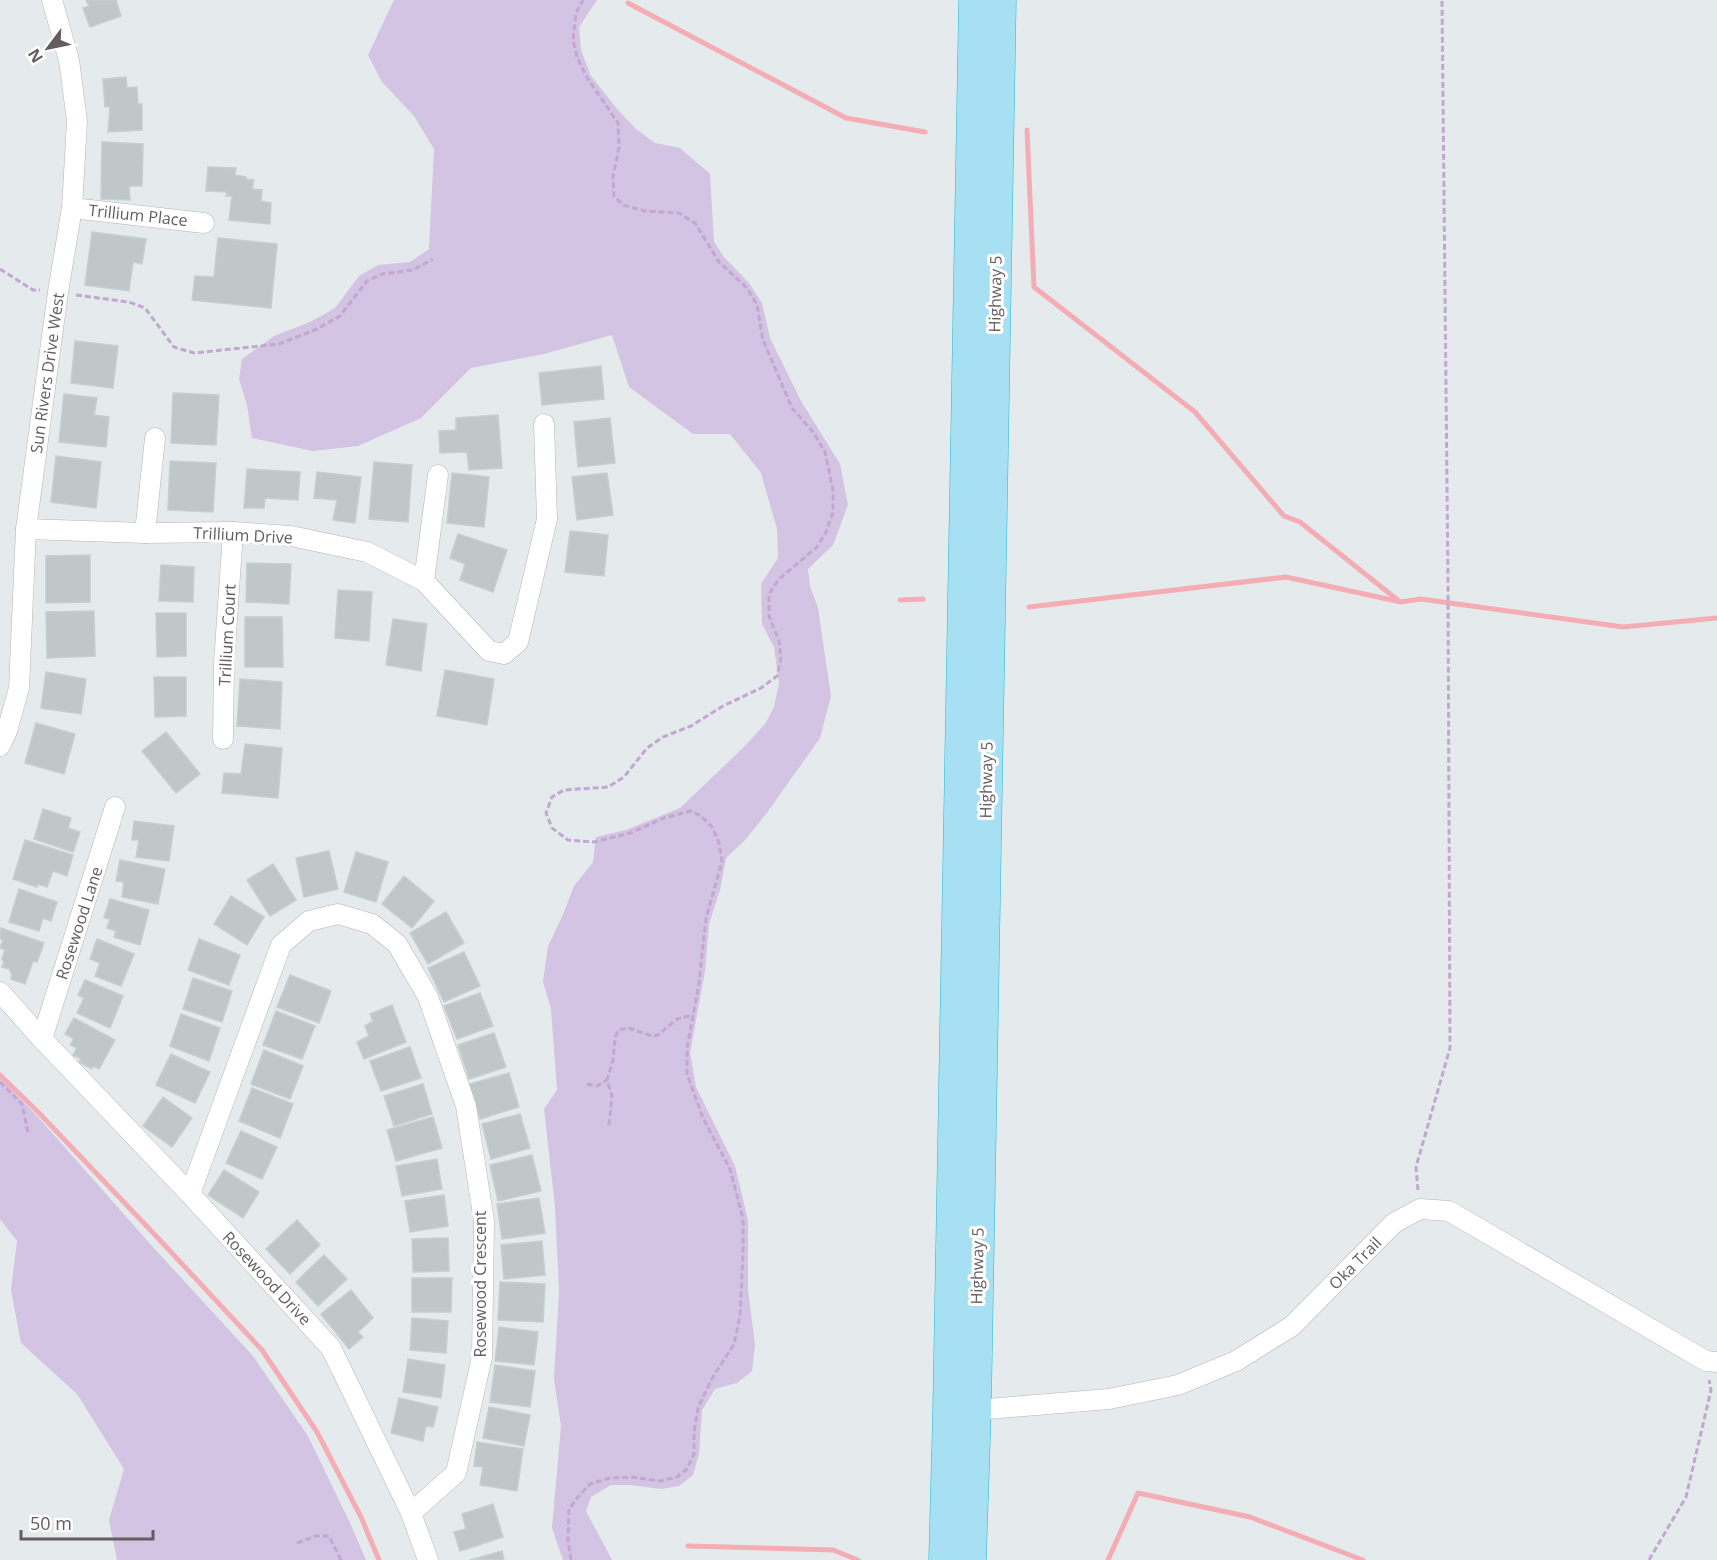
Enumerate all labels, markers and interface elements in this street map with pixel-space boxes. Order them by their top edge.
north arrow [18,18,78,78]
text: N [23,45,48,67]
street label: Trillium Place [87,199,189,231]
street label: Highway 5 [983,255,1007,333]
street label: Sun Rivers Drive West [25,291,69,455]
street label: Trillium Drive [193,521,293,549]
street label: Trillium Court [213,583,241,687]
street label: Highway 5 [974,741,998,819]
street label: Rosewood Lane [50,864,108,982]
street label: Rosewood Crescent [469,1210,491,1358]
street label: Rosewood Drive [218,1226,316,1330]
street label: Highway 5 [965,1227,989,1305]
street label: Oka Trail [1324,1232,1386,1294]
scale bar [21,1503,153,1541]
text: 50 m [30,1511,72,1535]

